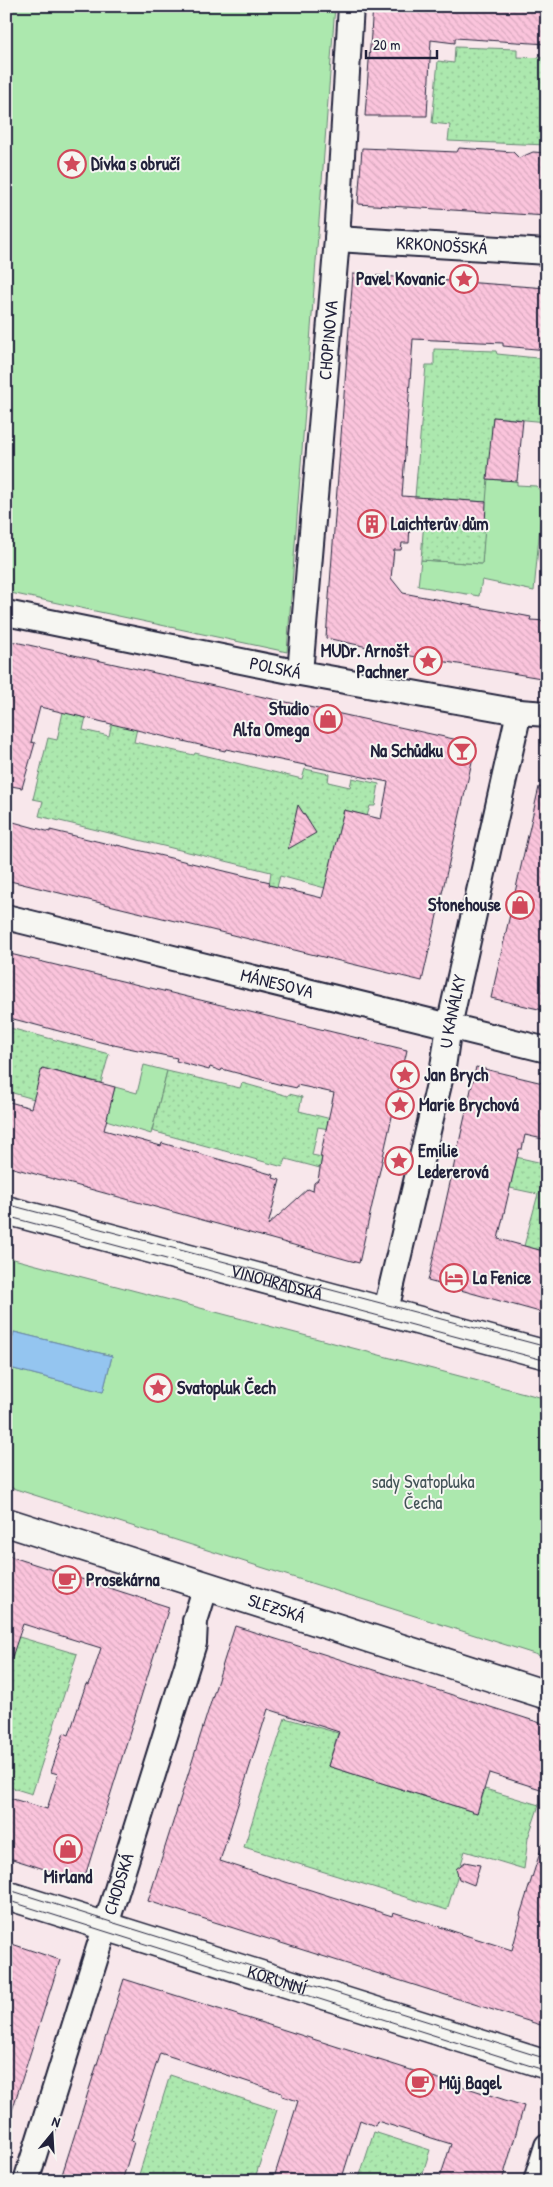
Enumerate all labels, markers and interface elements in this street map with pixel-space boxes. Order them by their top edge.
scale bar [366,28,437,60]
text: 20 m [373,34,400,55]
place icon: Dívka s obručí [57,149,87,179]
place label: Dívka s obručí [91,151,180,176]
street label: KRKONOŠSKÁ [395,230,488,260]
place icon: Pavel Kovanic [449,264,479,294]
place label: Pavel Kovanic [356,266,446,291]
street label: CHOPINOVA [312,299,344,381]
building icon: Laichterův dům [357,509,387,539]
place label: Laichterův dům [391,511,489,536]
place label: MUDr. Arnošt Pachner [321,638,410,684]
place icon: MUDr. Arnošt Pachner [413,646,443,676]
street label: POLSKÁ [248,650,304,685]
place label: Studio Alfa Omega [233,696,310,743]
shop icon: Studio Alfa Omega [313,704,343,734]
bar icon: Na Schůdku [447,736,477,766]
place label: Na Schůdku [371,738,444,763]
shop icon: Stonehouse [505,890,535,920]
place label: Stonehouse [428,892,502,917]
street label: MÁNESOVA [238,962,316,1004]
street label: U KANÁLKY [433,972,472,1050]
place icon: Jan Brych [390,1060,420,1090]
place label: Jan Brych [424,1062,489,1088]
place icon: Marie Brychová [385,1090,415,1120]
place label: Marie Brychová [419,1092,520,1118]
place label: Emilie Ledererová [418,1138,490,1184]
place icon: Emilie Ledererová [384,1146,414,1176]
street label: VINOHRADSKÁ [228,1258,326,1306]
hotel icon: La Fenice [439,1263,469,1293]
place label: La Fenice [473,1265,532,1290]
place icon: Svatopluk Čech [143,1373,173,1403]
place label: Svatopluk Čech [177,1375,276,1401]
park label: sady Svatopluka Čecha [372,1469,474,1515]
cafe icon: Prosekárna [52,1565,82,1595]
place label: Prosekárna [86,1567,161,1592]
street label: SLEZSKÁ [245,1587,309,1629]
shop icon: Mirland [53,1834,83,1864]
street label: CHODSKÁ [97,1850,140,1918]
place label: Mirland [44,1864,92,1889]
street label: KORUNNÍ [244,1959,310,2001]
cafe icon: Můj Bagel [405,2068,435,2098]
place label: Můj Bagel [439,2070,503,2096]
north arrow [28,2110,78,2160]
text: N [50,2111,63,2132]

